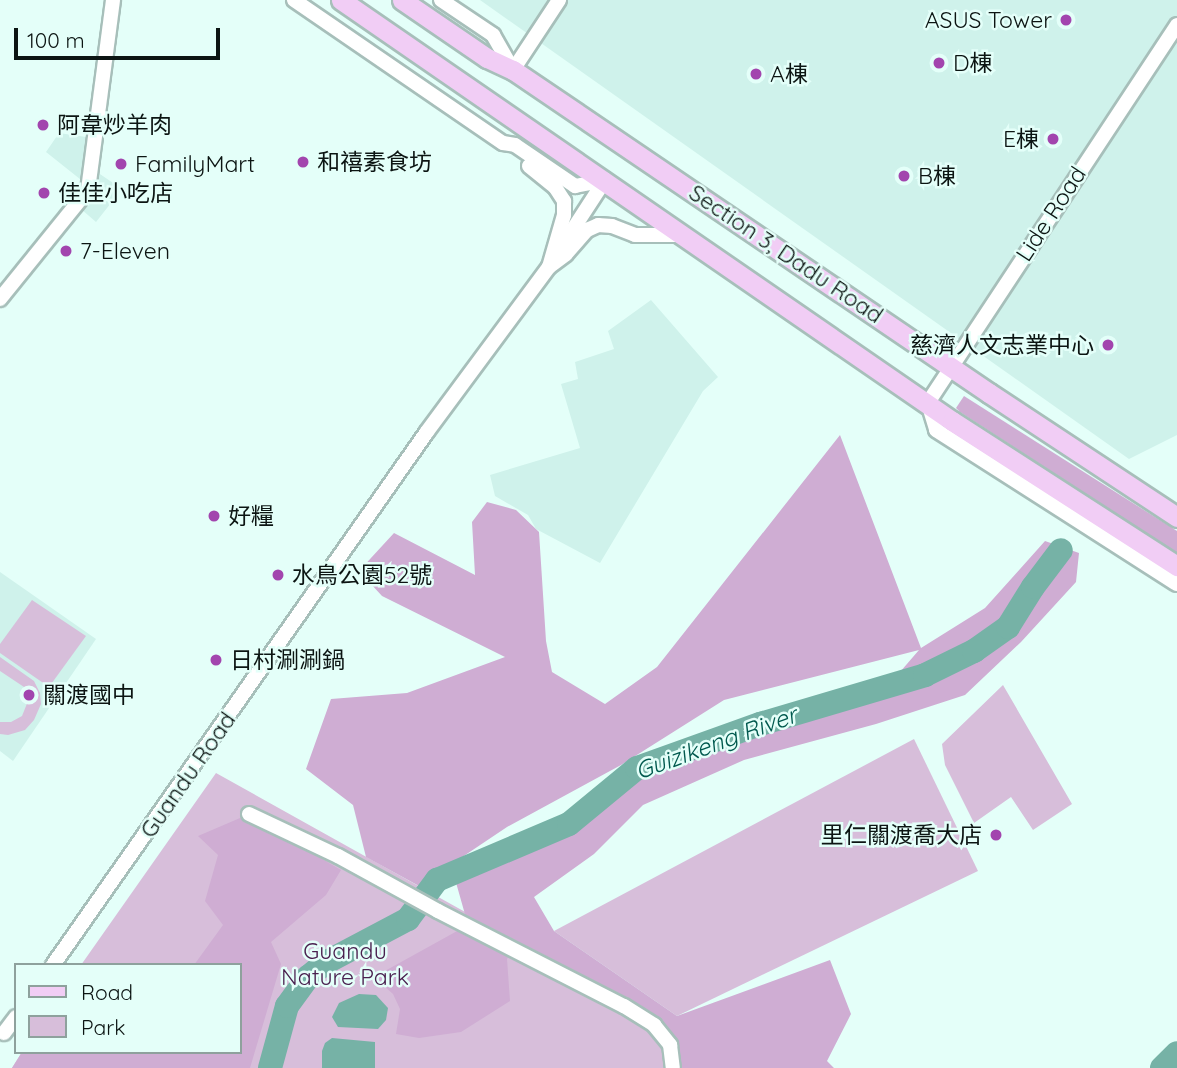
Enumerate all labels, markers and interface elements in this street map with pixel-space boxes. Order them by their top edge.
place label: ASUS Tower [925,6,1052,34]
marker: ASUS Tower [1058,12,1074,28]
scale bar [18,14,224,58]
text: 100 m [27,27,85,53]
place label: D棟 [953,49,993,77]
marker: D棟 [931,55,947,71]
place label: A棟 [770,60,808,88]
marker: A棟 [748,66,764,82]
place label: 阿韋炒羊肉 [57,111,172,139]
marker: 阿韋炒羊肉 [35,117,51,133]
place label: E棟 [1003,125,1039,153]
marker: E棟 [1045,131,1061,147]
place label: 和禧素食坊 [317,148,432,176]
place label: FamilyMart [135,150,255,178]
marker: 和禧素食坊 [295,154,311,170]
marker: FamilyMart [113,156,129,172]
street label: Lide Road [1010,161,1092,267]
place label: B棟 [918,162,956,190]
marker: B棟 [896,168,912,184]
place label: 佳佳小吃店 [58,179,173,207]
street label: Section 3, Dadu Road [684,179,888,329]
marker: 佳佳小吃店 [36,185,52,201]
place label: 7-Eleven [80,237,170,265]
marker: 7-Eleven [58,243,74,259]
place label: 慈濟人文志業中心 [910,331,1094,359]
marker: 慈濟人文志業中心 [1100,337,1116,353]
place label: 好糧 [228,502,274,530]
marker: 好糧 [206,508,222,524]
place label: 水鳥公園52號 [292,561,432,589]
marker: 水鳥公園52號 [270,567,286,583]
place label: 日村涮涮鍋 [230,646,345,674]
marker: 日村涮涮鍋 [208,652,224,668]
place label: 關渡國中 [43,681,135,709]
marker: 關渡國中 [21,687,37,703]
water label: Guizikeng River [631,700,801,786]
street label: Guandu Road [135,707,241,843]
place label: 里仁關渡喬大店 [821,821,982,849]
marker: 里仁關渡喬大店 [988,827,1004,843]
park label: Guandu Nature Park [281,937,409,991]
legend [14,963,242,1054]
text: Road [81,979,133,1005]
text: Park [81,1014,125,1040]

